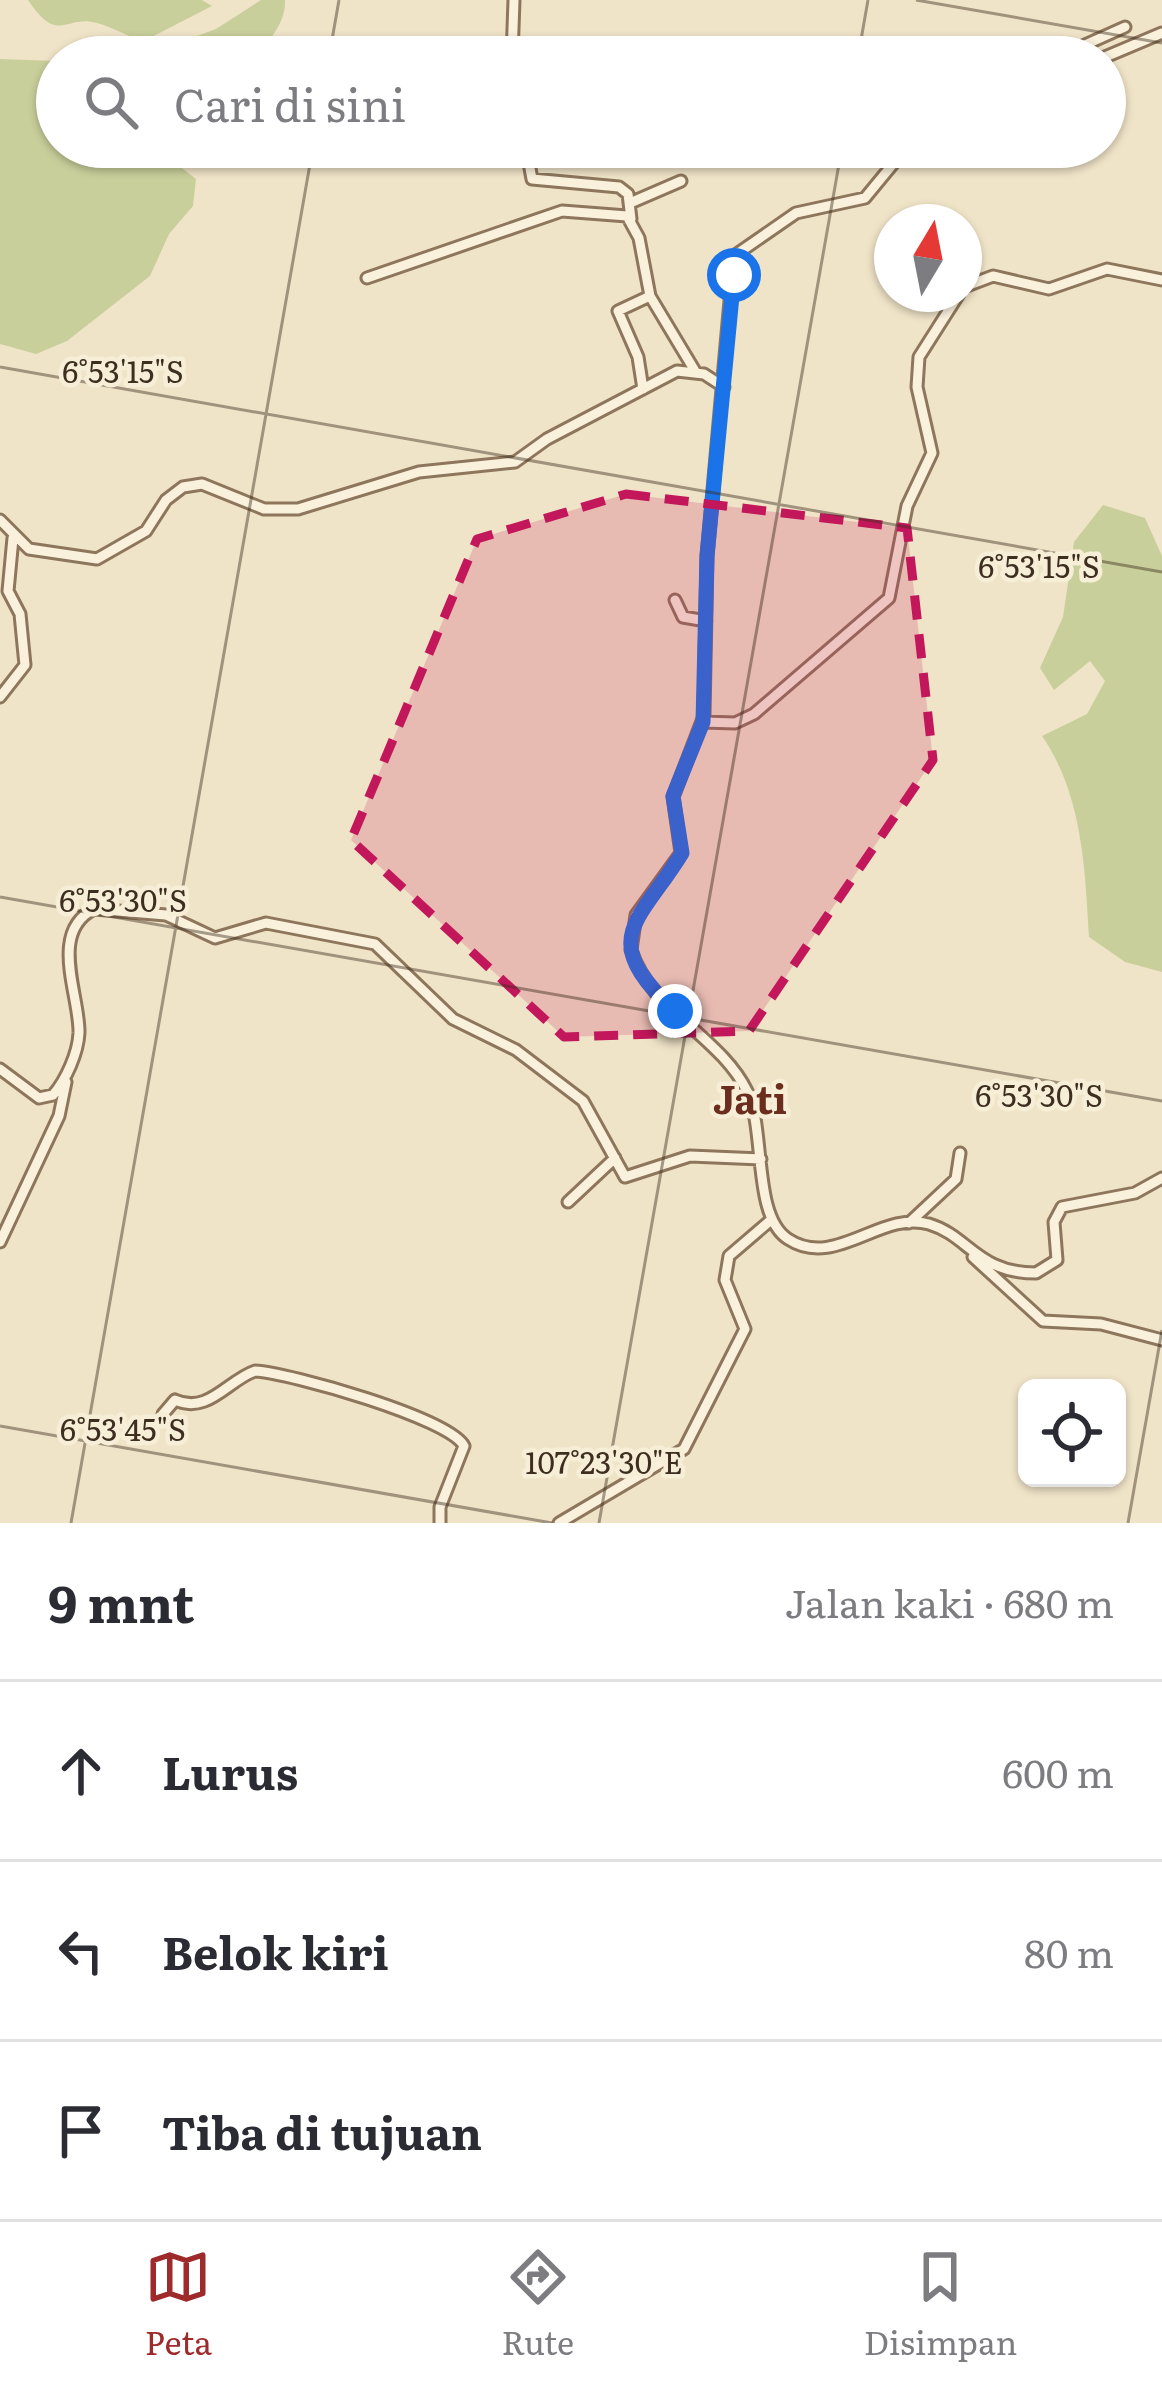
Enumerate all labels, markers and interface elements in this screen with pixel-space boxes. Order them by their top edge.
search box [36,36,1126,168]
icon: search [78,69,144,135]
text: Cari di sini [174,69,406,136]
north arrow [874,204,982,312]
route start [707,248,761,302]
text: 6°53'15"S [62,348,184,392]
text: 6°53'15"S [978,543,1100,587]
text: 6°53'30"S [59,877,187,921]
route end [648,984,702,1038]
district label: Jati [713,1068,787,1126]
text: 6°53'30"S [975,1072,1103,1116]
map controls [1018,1379,1126,1487]
button: locate [1018,1379,1126,1487]
text: 6°53'45"S [60,1406,186,1450]
text: 107°23'30"E [525,1439,683,1483]
text: 9 mnt [48,1563,194,1639]
text: Jalan kaki · 680 m [785,1572,1114,1630]
text: Lurus [162,1737,298,1804]
icon: ahead [48,1738,114,1804]
text: 600 m [1002,1742,1114,1800]
text: Belok kiri [162,1917,389,1984]
icon: left [48,1918,114,1984]
text: 80 m [1024,1922,1114,1980]
text: Tiba di tujuan [162,2097,482,2164]
icon: arrive [48,2098,114,2164]
tab: Peta [145,2244,212,2365]
tab: Rute [502,2244,574,2365]
tab: Disimpan [864,2244,1017,2365]

